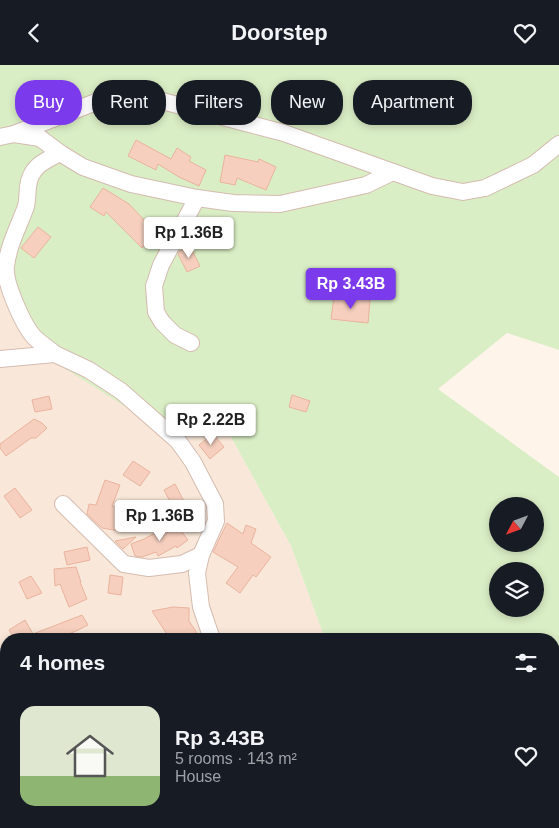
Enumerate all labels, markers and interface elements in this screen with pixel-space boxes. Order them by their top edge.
icon: back [20,19,48,47]
icon: heart [511,19,539,47]
text: Doorstep [231,20,328,45]
chip: Buy [15,80,82,125]
chip: Rent [92,80,166,125]
chip: Filters [176,80,261,125]
chip: New [271,80,343,125]
chip: Apartment [353,80,472,125]
pin: Rp 1.36B [137,217,241,259]
text: Rp 1.36B [155,224,223,241]
pin: Rp 3.43B [299,267,403,310]
text: Rp 3.43B [317,275,385,292]
pin: Rp 2.22B [159,403,263,446]
text: Rp 2.22B [177,411,245,428]
north arrow [489,497,544,553]
map controls [489,497,544,617]
pin: Rp 1.36B [108,499,212,542]
text: Rp 1.36B [126,507,194,524]
button: layers [489,562,544,617]
icon: filters [512,649,540,677]
text: 4 homes [20,651,105,674]
icon: home [60,726,120,786]
text: Rp 3.43B [175,726,265,749]
icon: heart [512,742,540,770]
text: 5 rooms · 143 m² [175,750,297,767]
text: House [175,768,221,785]

